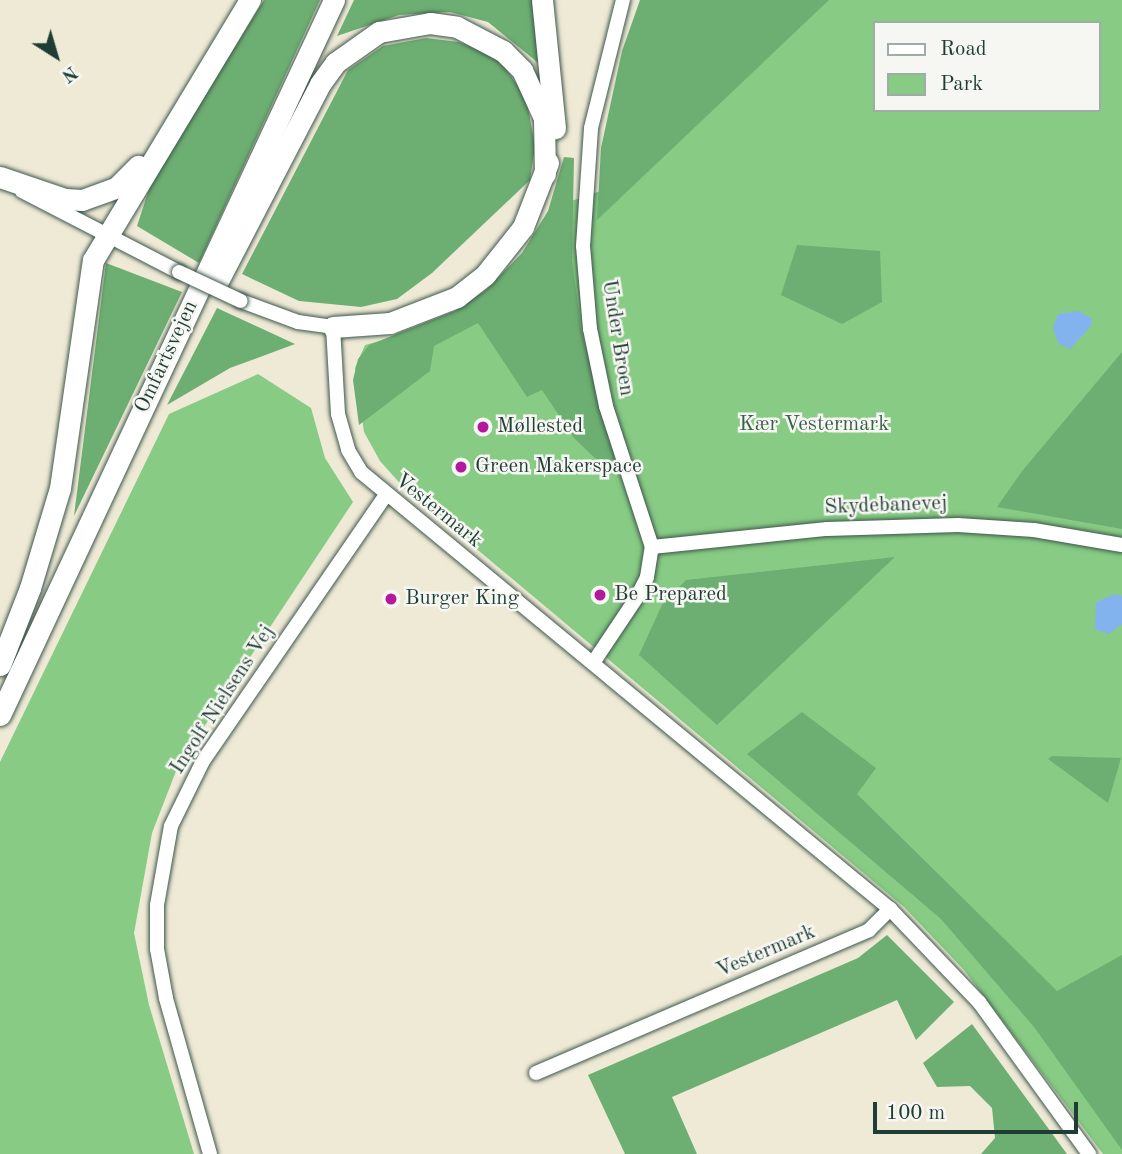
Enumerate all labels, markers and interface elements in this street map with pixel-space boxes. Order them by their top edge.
north arrow [21,21,91,91]
legend [874,21,1101,112]
text: Road [940,39,987,60]
text: N [57,61,80,85]
text: Park [940,74,983,95]
street label: Under Broen [595,278,639,398]
street label: Omfartsvejen [130,297,204,417]
park label: Kær Vestermark [739,412,889,438]
place label: Møllested [497,414,583,440]
marker: Møllested [475,419,491,435]
place label: Green Makerspace [475,454,642,480]
marker: Green Makerspace [453,459,469,475]
street label: Vestermark [389,468,487,554]
street label: Skydebanevej [824,491,948,521]
place label: Be Prepared [614,582,727,608]
place label: Burger King [405,586,519,612]
marker: Be Prepared [592,587,608,603]
marker: Burger King [383,591,399,607]
street label: Ingolf Nielsens Vej [165,621,281,779]
street label: Vestermark [713,920,819,984]
scale bar [877,1088,1082,1132]
text: 100 m [886,1103,945,1124]

